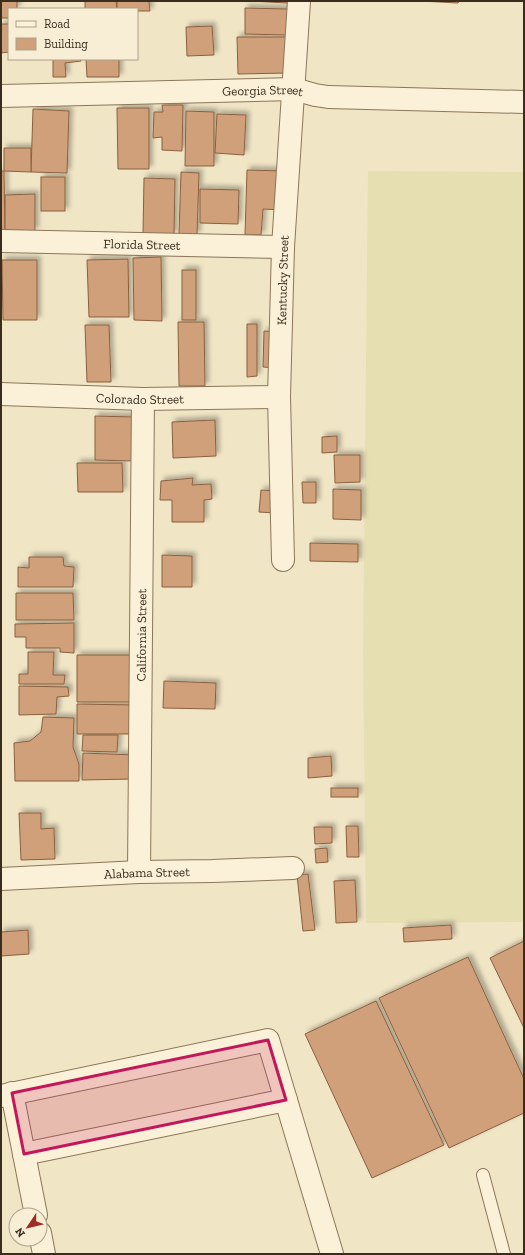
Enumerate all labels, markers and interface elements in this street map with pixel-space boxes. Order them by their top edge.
legend [8,8,138,60]
text: Road [44,17,70,31]
text: Building [44,37,88,51]
street label: Georgia Street [222,81,306,99]
street label: Kentucky Street [273,234,291,325]
street label: Florida Street [103,236,181,252]
street label: Colorado Street [96,390,184,407]
street label: California Street [133,588,149,681]
street label: Alabama Street [103,864,190,881]
north arrow [8,1207,48,1247]
text: N [12,1225,28,1240]

